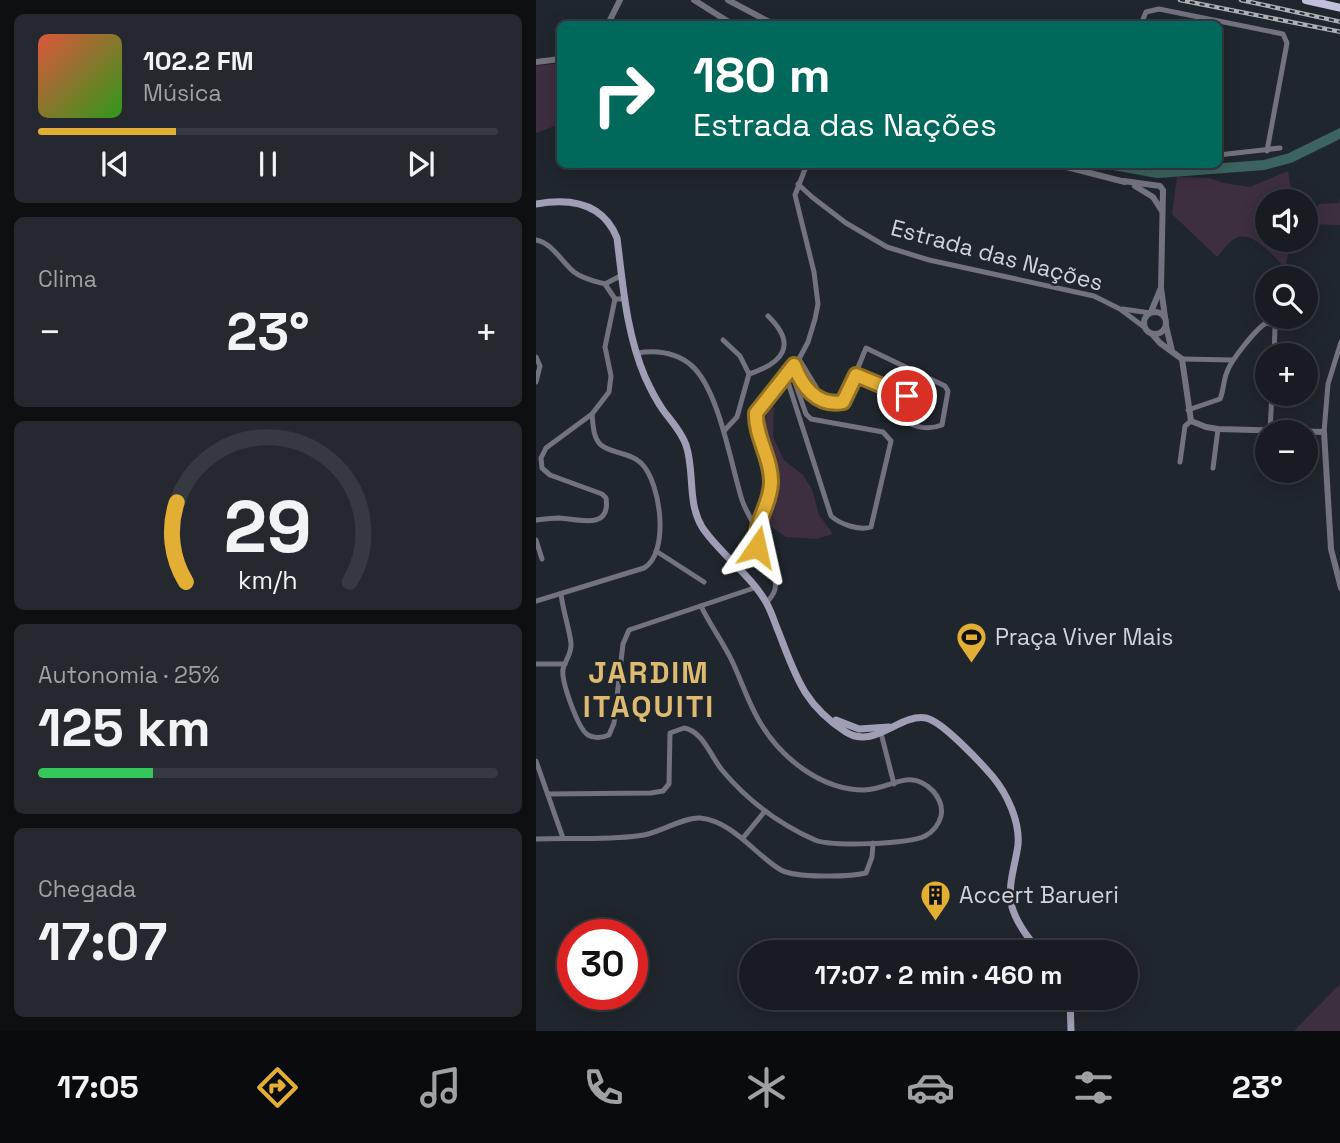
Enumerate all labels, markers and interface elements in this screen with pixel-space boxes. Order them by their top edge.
text: 102.2 FM [143,44,254,78]
text: 180 m [693,44,831,106]
icon: right [578,49,669,140]
text: Música [143,78,222,108]
text: Estrada das Nações [693,105,997,145]
icon: previous [96,145,134,183]
icon: pause [249,145,287,183]
icon: next [402,145,440,183]
map controls [1255,189,1318,483]
button: sound [1255,189,1318,252]
street label: Estrada das Nações [888,212,1106,298]
text: Clima [38,264,97,294]
button: search [1255,266,1318,329]
text: 23° [227,299,310,365]
text: − [38,308,62,356]
text: + [474,308,498,356]
button: + [1255,343,1318,406]
pin [877,366,937,426]
icon: arrive [888,377,926,415]
button: − [1255,420,1318,483]
text: 29 [224,480,312,573]
position arrow [720,510,794,584]
text: km/h [238,563,298,595]
sports icon: Praça Viver Mais [955,620,989,664]
place label: Praça Viver Mais [995,622,1173,652]
district label: JARDIM ITAQUITI [583,653,715,726]
text: Autonomia · 25% [38,660,219,690]
text: 125 km [38,695,211,761]
text: Chegada [38,874,136,904]
building icon: Accert Barueri [919,878,953,922]
place label: Accert Barueri [959,880,1119,910]
text: 17:07 [38,909,167,975]
speed limit sign: 30 [557,919,648,1010]
text: 17:07 · 2 min · 460 m [815,958,1062,992]
icon: directions [253,1063,302,1112]
icon: music [416,1063,465,1112]
icon: phone [579,1063,628,1112]
icon: climate [742,1063,791,1112]
icon: car [906,1063,955,1112]
icon: filters [1069,1063,1118,1112]
text: 17:05 [57,1067,139,1107]
text: 23° [1232,1067,1283,1107]

